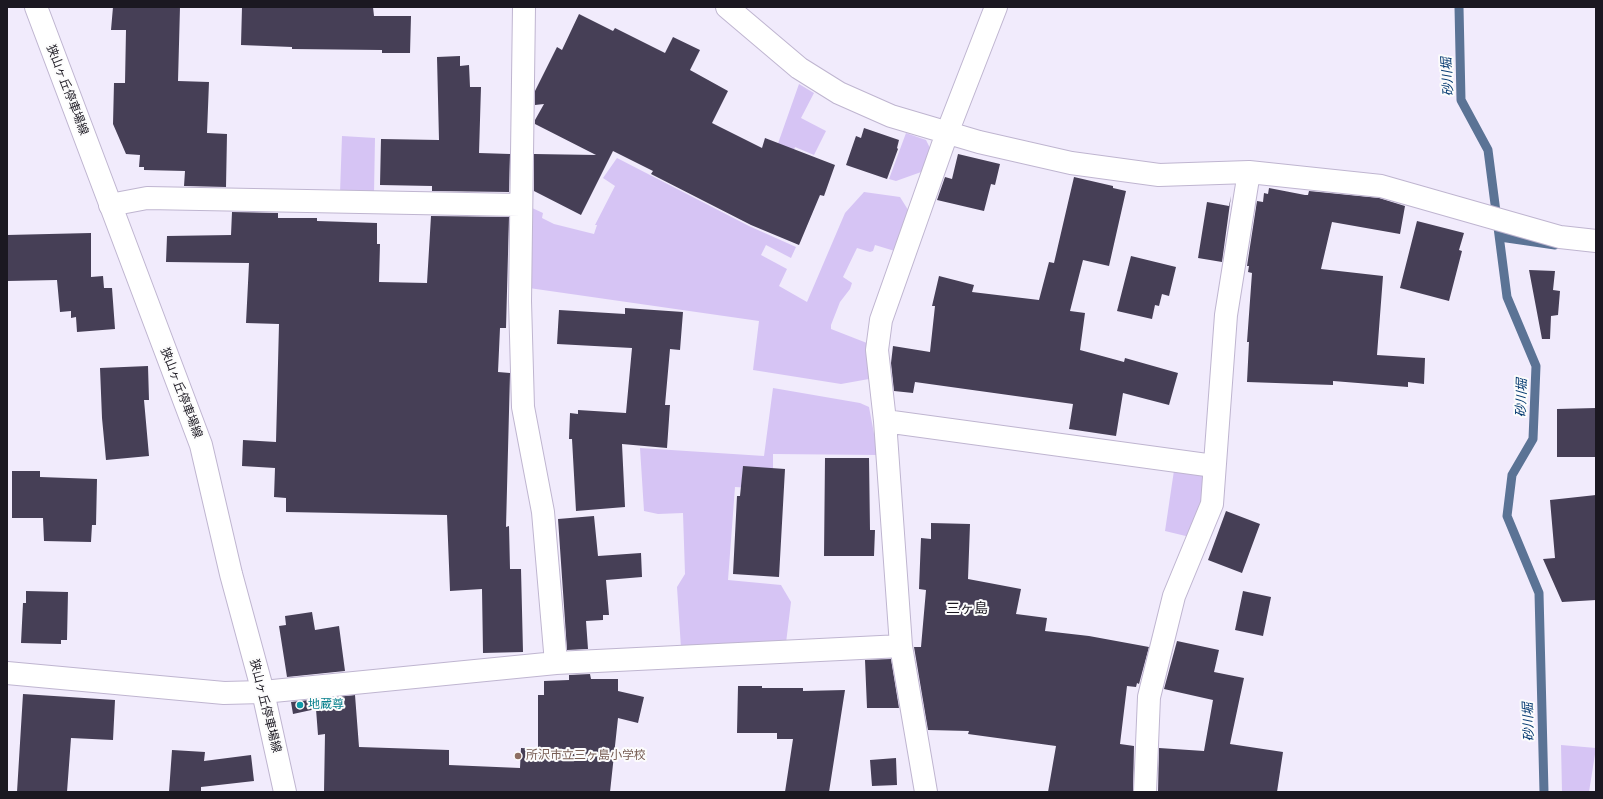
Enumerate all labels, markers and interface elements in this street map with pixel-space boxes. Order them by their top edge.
street label: 狭山ヶ丘停車場線 [43,43,91,137]
water label: 砂川堀 [1439,57,1457,97]
street label: 狭山ヶ丘停車場線 [157,346,205,440]
water label: 砂川堀 [1514,378,1530,418]
district label: 三ヶ島 [946,601,988,617]
street label: 狭山ヶ丘停車場線 [246,658,284,754]
place label: 地蔵尊 [308,698,344,712]
marker: 地蔵尊 [295,700,305,710]
water label: 砂川堀 [1521,702,1537,742]
place label: 所沢市立三ヶ島小学校 [526,749,646,763]
marker: 所沢市立三ヶ島小学校 [513,751,523,761]

